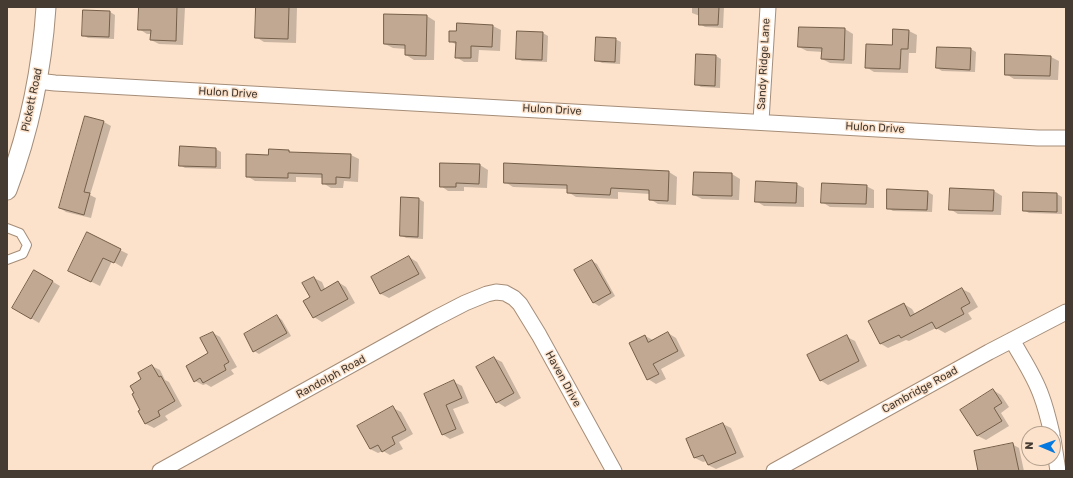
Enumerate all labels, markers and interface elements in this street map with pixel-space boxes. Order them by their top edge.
street label: Sandy Ridge Lane [755,18,773,110]
street label: Pickett Road [19,67,45,133]
street label: Hulon Drive [198,85,258,101]
street label: Hulon Drive [522,102,582,118]
street label: Hulon Drive [845,120,905,136]
street label: Haven Drive [542,349,584,409]
street label: Randolph Road [294,352,368,402]
street label: Cambridge Road [880,364,960,416]
north arrow [1021,426,1061,466]
text: N [1023,441,1036,450]

